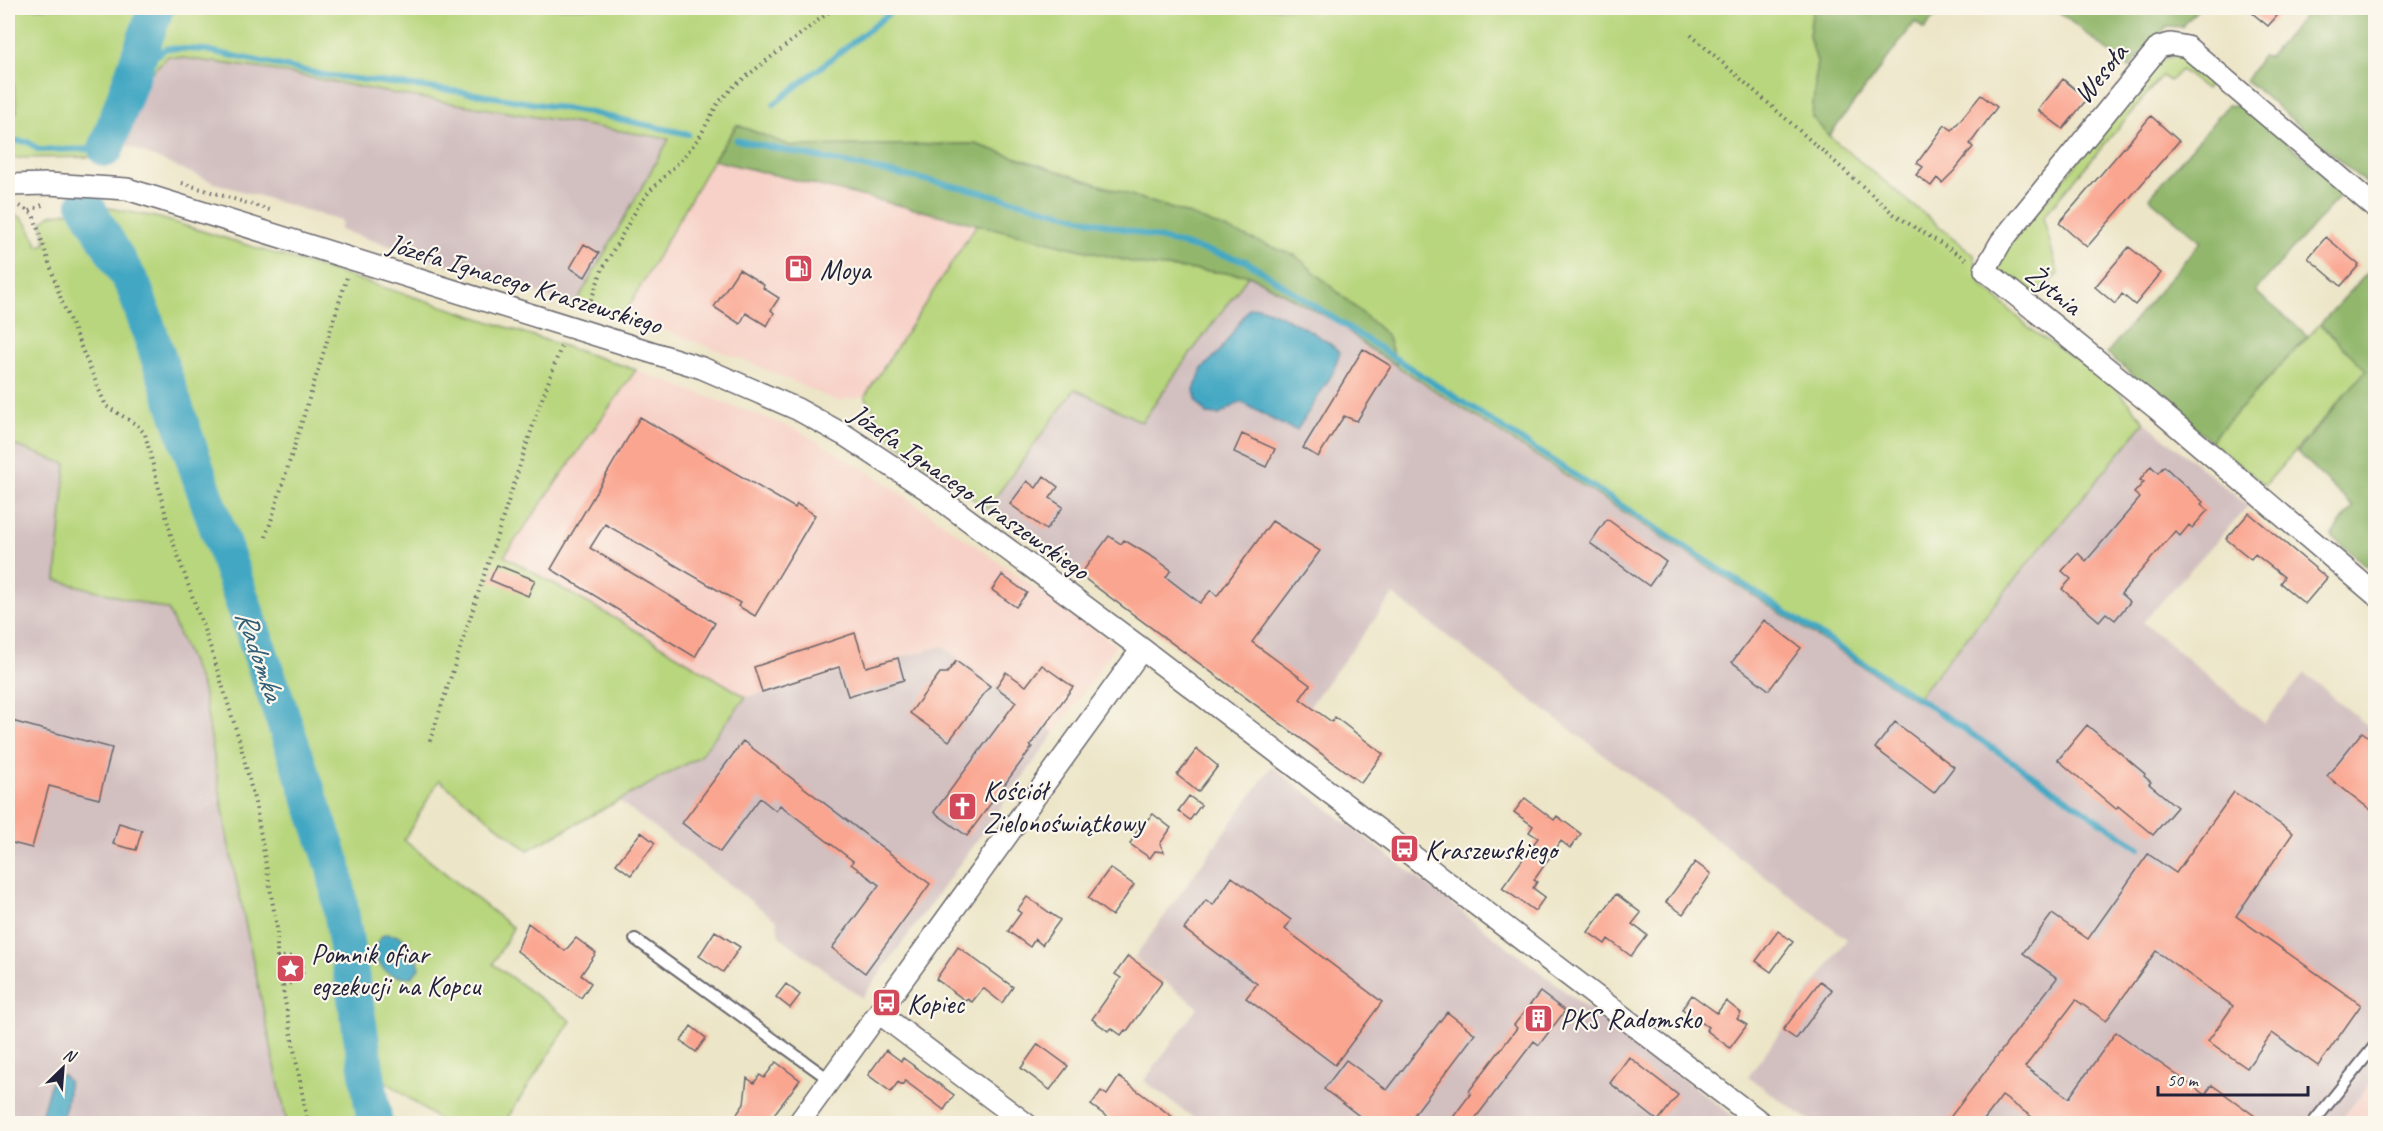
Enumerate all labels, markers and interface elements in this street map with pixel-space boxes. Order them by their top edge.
street label: Wesoła [2066,35,2136,111]
street label: Józefa Ignacego Kraszewskiego [382,225,668,342]
place label: Moya [820,252,872,287]
fuel station icon: Moya [783,253,815,285]
street label: Żytnia [2018,256,2090,324]
street label: Józefa Ignacego Kraszewskiego [841,394,1098,589]
water label: Radomka [227,605,294,709]
place label: Kościół Zielonoświątkowy [983,773,1147,840]
church icon: Kościół Zielonoświątkowy [946,790,978,822]
place label: Kraszewskiego [1425,832,1560,867]
bus stop icon: Kraszewskiego [1388,833,1420,865]
place label: Pomnik ofiar egzekucji na Kopcu [311,936,482,1003]
place icon: Pomnik ofiar egzekucji na Kopcu [274,953,306,985]
place label: Kopiec [907,986,965,1021]
bus stop icon: Kopiec [870,987,902,1019]
place label: PKS Radomsko [1560,1001,1703,1036]
building icon: PKS Radomsko [1523,1002,1555,1034]
north arrow [33,1038,93,1098]
text: N [60,1044,80,1068]
scale bar [2158,1059,2308,1097]
text: 50 m [2167,1069,2200,1091]

